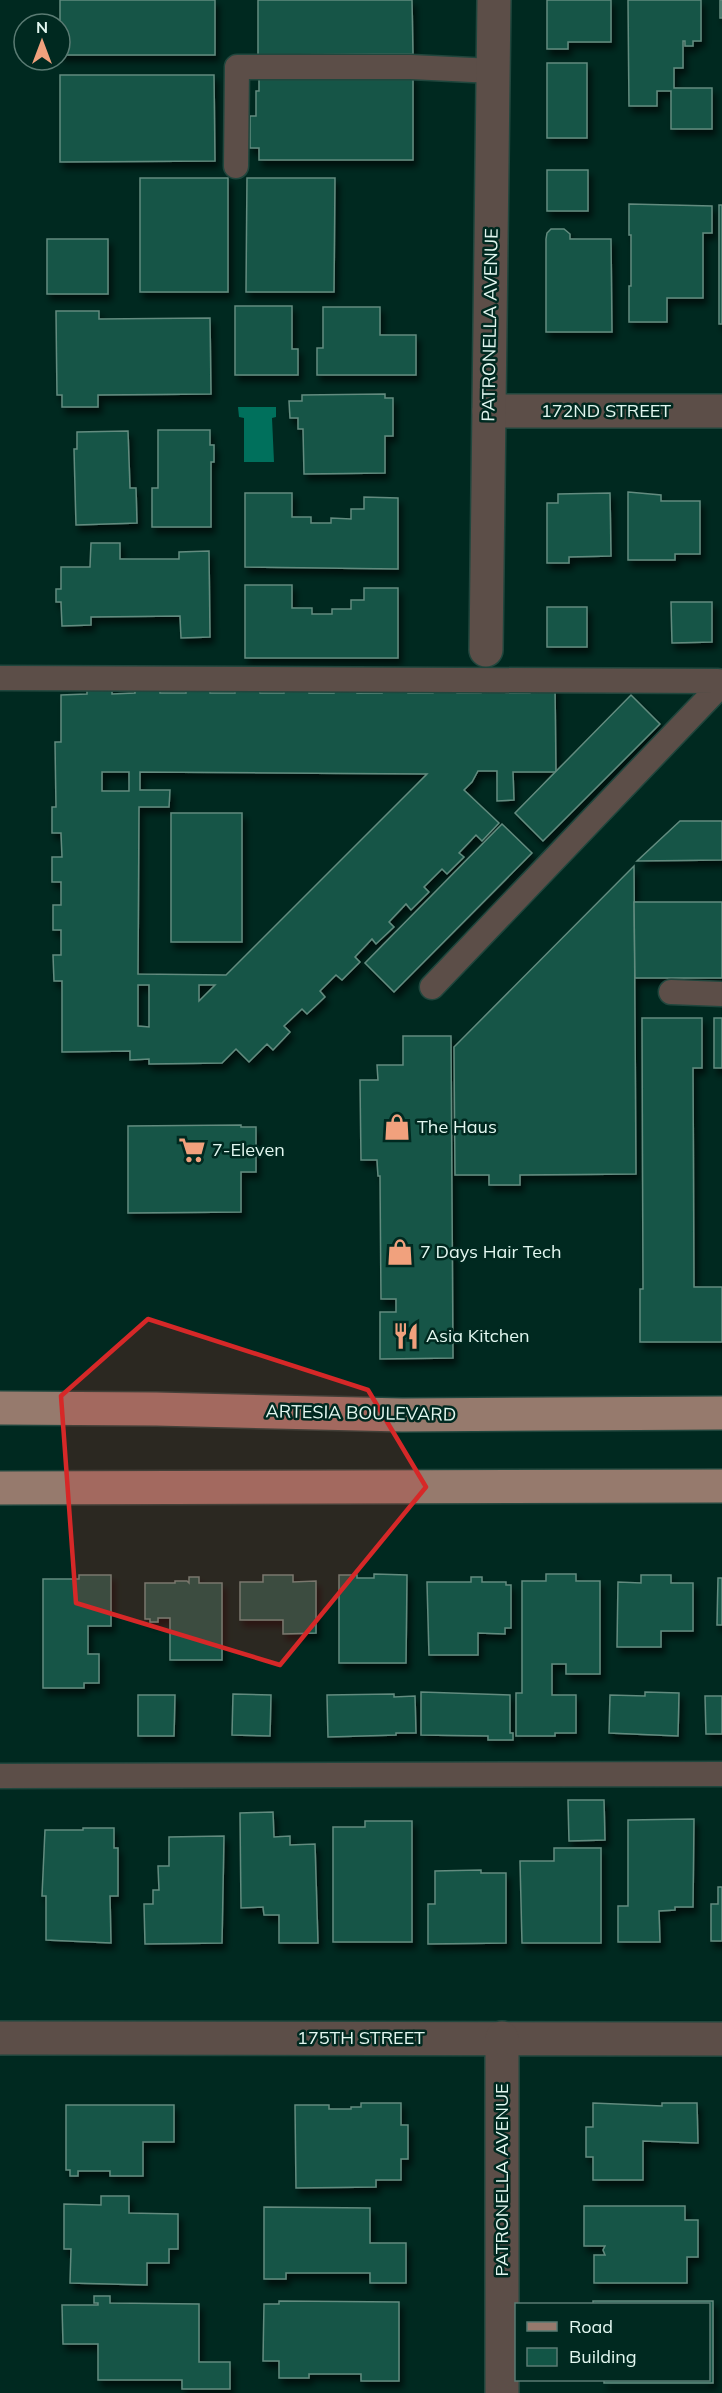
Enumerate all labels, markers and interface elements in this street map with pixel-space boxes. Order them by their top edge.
north arrow [12,12,72,72]
text: N [36,17,48,37]
street label: PATRONELLA AVENUE [476,228,503,422]
street label: 172ND STREET [541,399,671,422]
shop icon: The Haus [382,1112,412,1142]
place label: The Haus [417,1115,497,1138]
supermarket icon: 7-Eleven [177,1135,207,1165]
place label: 7-Eleven [212,1138,285,1161]
shop icon: 7 Days Hair Tech [385,1237,415,1267]
place label: 7 Days Hair Tech [420,1240,562,1263]
restaurant icon: Asia Kitchen [391,1321,421,1351]
place label: Asia Kitchen [426,1324,530,1347]
street label: ARTESIA BOULEVARD [265,1399,457,1426]
street label: 175TH STREET [297,2026,425,2049]
street label: PATRONELLA AVENUE [490,2083,513,2277]
legend [515,2303,710,2381]
text: Road [569,2315,613,2338]
text: Building [569,2345,637,2368]

